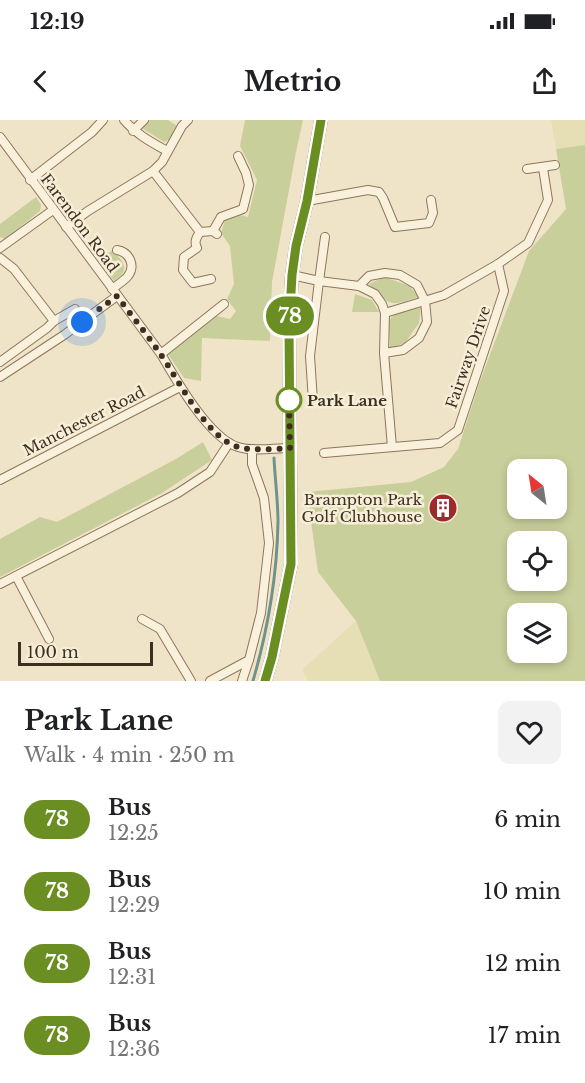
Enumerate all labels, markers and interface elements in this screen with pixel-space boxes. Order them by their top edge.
text: 12:19 [30,8,85,35]
icon: back [24,65,57,98]
text: Metrio [244,65,341,98]
icon: share [528,65,561,98]
street label: Farendon Road [37,170,123,276]
line badge: 78 [263,296,317,336]
text: 78 [278,303,302,329]
street label: Fairway Drive [442,303,494,411]
your location [67,307,97,337]
street label: Manchester Road [20,382,148,460]
marker: Park Lane [276,387,302,413]
place label: Park Lane [307,391,387,410]
north arrow [507,459,567,519]
map controls [507,459,567,663]
place label: Brampton Park Golf Clubhouse [301,490,423,526]
building icon: Brampton Park Golf Clubhouse [427,492,459,524]
button: locate [507,531,567,591]
button: layers [507,603,567,663]
scale bar [18,639,153,666]
text: 100 m [27,642,79,662]
button: heart [498,701,561,764]
text: Park Lane [24,703,173,738]
text: Walk · 4 min · 250 m [24,743,234,767]
text: Bus [108,794,151,821]
text: 78 [45,806,69,832]
text: 6 min [494,806,561,833]
text: 12:25 [108,821,159,845]
text: Bus [108,866,151,893]
text: 78 [45,878,69,904]
text: 10 min [483,878,561,905]
text: 12:29 [108,893,160,917]
text: Bus [108,938,151,965]
text: 78 [45,950,69,976]
text: 12 min [485,950,561,977]
text: 12:31 [108,965,156,989]
text: Bus [108,1010,151,1037]
text: 78 [45,1022,69,1048]
text: 17 min [488,1022,561,1049]
text: 12:36 [108,1037,160,1061]

